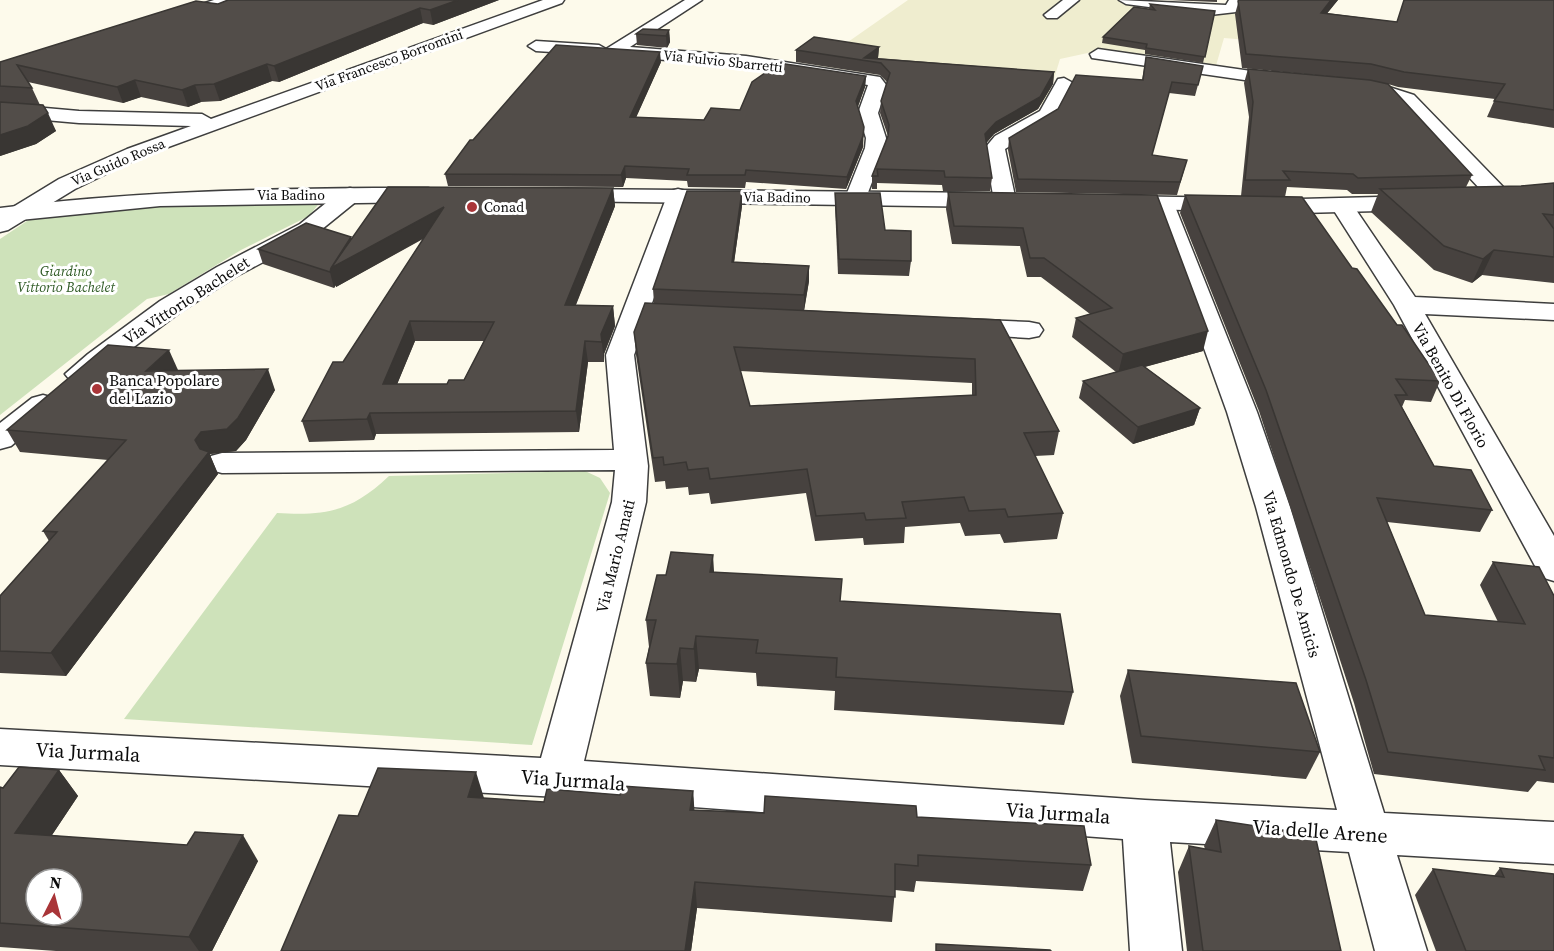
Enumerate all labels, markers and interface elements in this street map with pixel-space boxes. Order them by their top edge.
street label: Via Francesco Borromini [312,24,466,96]
street label: Via Fulvio Sbarretti [662,45,784,77]
street label: Via Guido Rossa [68,133,169,191]
street label: Via Badino [257,185,325,205]
street label: Via Badino [743,186,811,208]
place label: Conad [484,197,524,217]
marker: Conad [465,200,479,214]
street label: Via Vittorio Bachelet [119,250,254,349]
park label: Giardino Vittorio Bachelet [17,261,116,297]
street label: Via Benito Di Florio [1407,318,1495,452]
place label: Banca Popolare del Lazio [109,369,220,409]
marker: Banca Popolare del Lazio [90,382,104,396]
street label: Via Edmondo De Amicis [1258,488,1326,660]
street label: Via Mario Amati [590,497,640,615]
street label: Via Jurmala [35,735,142,769]
street label: Via Jurmala [520,762,627,798]
street label: Via Jurmala [1005,795,1112,831]
street label: Via delle Arene [1251,812,1389,850]
north arrow [24,867,84,927]
text: N [49,871,63,894]

